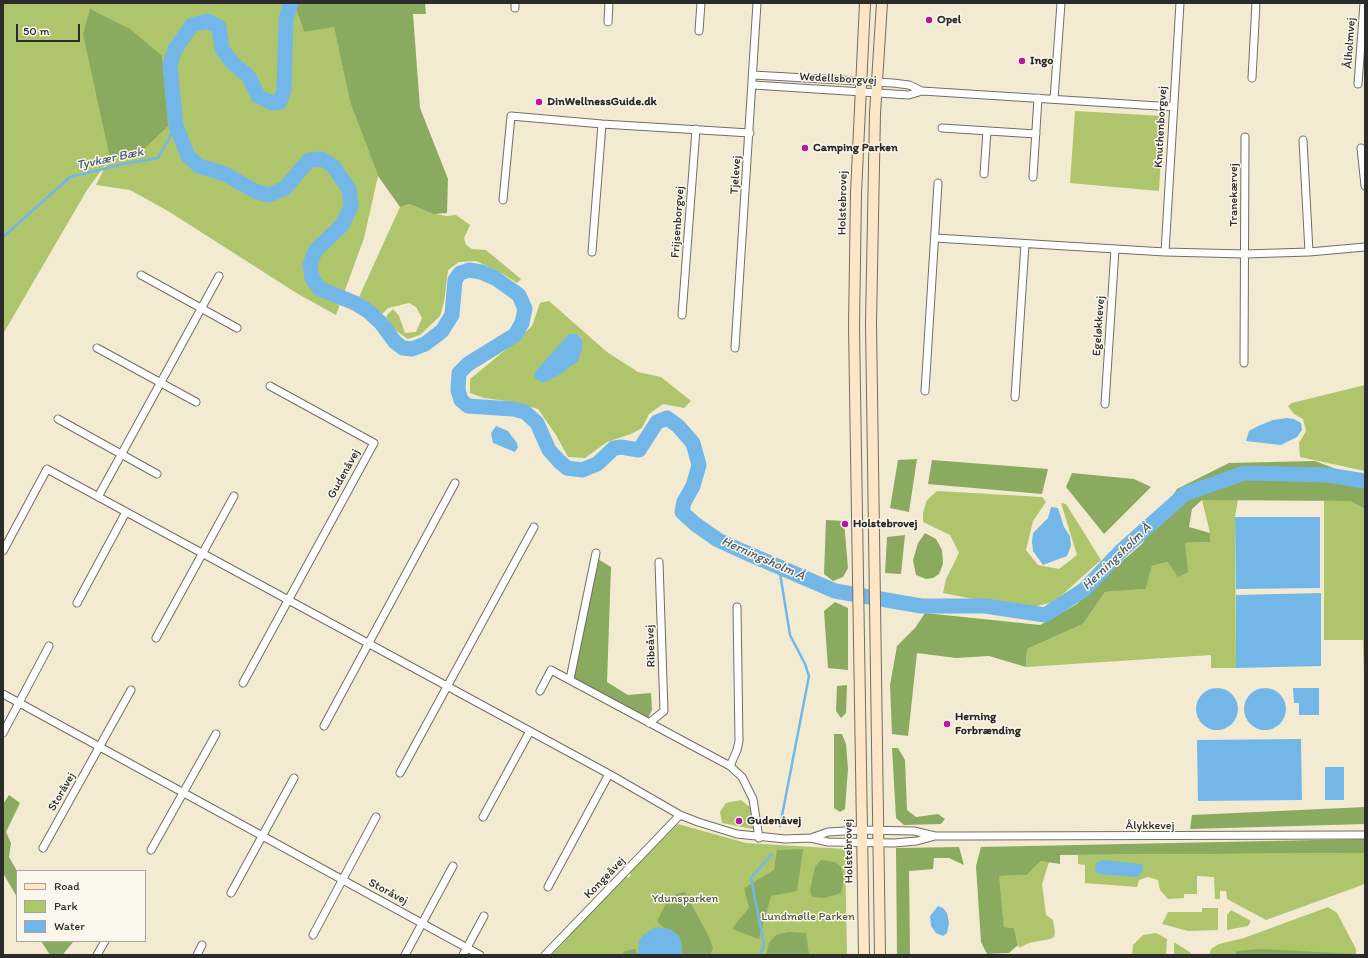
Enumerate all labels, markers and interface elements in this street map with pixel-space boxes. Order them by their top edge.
place label: Opel [937,13,961,27]
marker: Opel [924,15,934,25]
scale bar [18,16,82,42]
street label: Ålholmvej [1341,17,1359,69]
text: 50 m [23,24,49,38]
place label: Ingo [1030,54,1053,68]
marker: Ingo [1017,56,1027,66]
street label: Wedellsborgvej [799,70,877,88]
street label: Knuthenborgvej [1152,86,1170,168]
place label: DinWellnessGuide.dk [547,95,657,109]
marker: DinWellnessGuide.dk [534,97,544,107]
place label: Camping Parken [813,141,898,155]
marker: Camping Parken [800,143,810,153]
water label: Tyvkær Bæk [75,144,145,174]
street label: Tjelevej [727,155,745,195]
street label: Tranekærvej [1227,163,1241,227]
street label: Holstebrovej [835,171,851,235]
street label: Frijsenborgvej [668,185,688,259]
street label: Egeløkkevej [1090,295,1108,357]
street label: Gudenåvej [325,447,363,501]
place label: Holstebrovej [853,517,917,531]
marker: Holstebrovej [840,519,850,529]
water label: Herningsholm Å [1079,520,1155,594]
water label: Herningsholm Å [719,534,807,584]
street label: Ribeåvej [643,624,659,668]
place label: Herning Forbrænding [955,710,1021,738]
marker: Herning Forbrænding [942,719,952,729]
street label: Storåvej [45,770,79,814]
place label: Gudenåvej [747,814,801,828]
marker: Gudenåvej [734,816,744,826]
street label: Holstebrovej [841,819,857,883]
street label: Ålykkevej [1126,819,1174,833]
street label: Kongeåvej [581,854,629,902]
legend [16,870,146,942]
street label: Storåvej [366,876,410,908]
text: Road [54,879,80,893]
park label: Ydunsparken [652,892,718,906]
text: Park [54,899,78,913]
park label: Lundmølle Parken [761,910,855,924]
text: Water [54,919,85,933]

